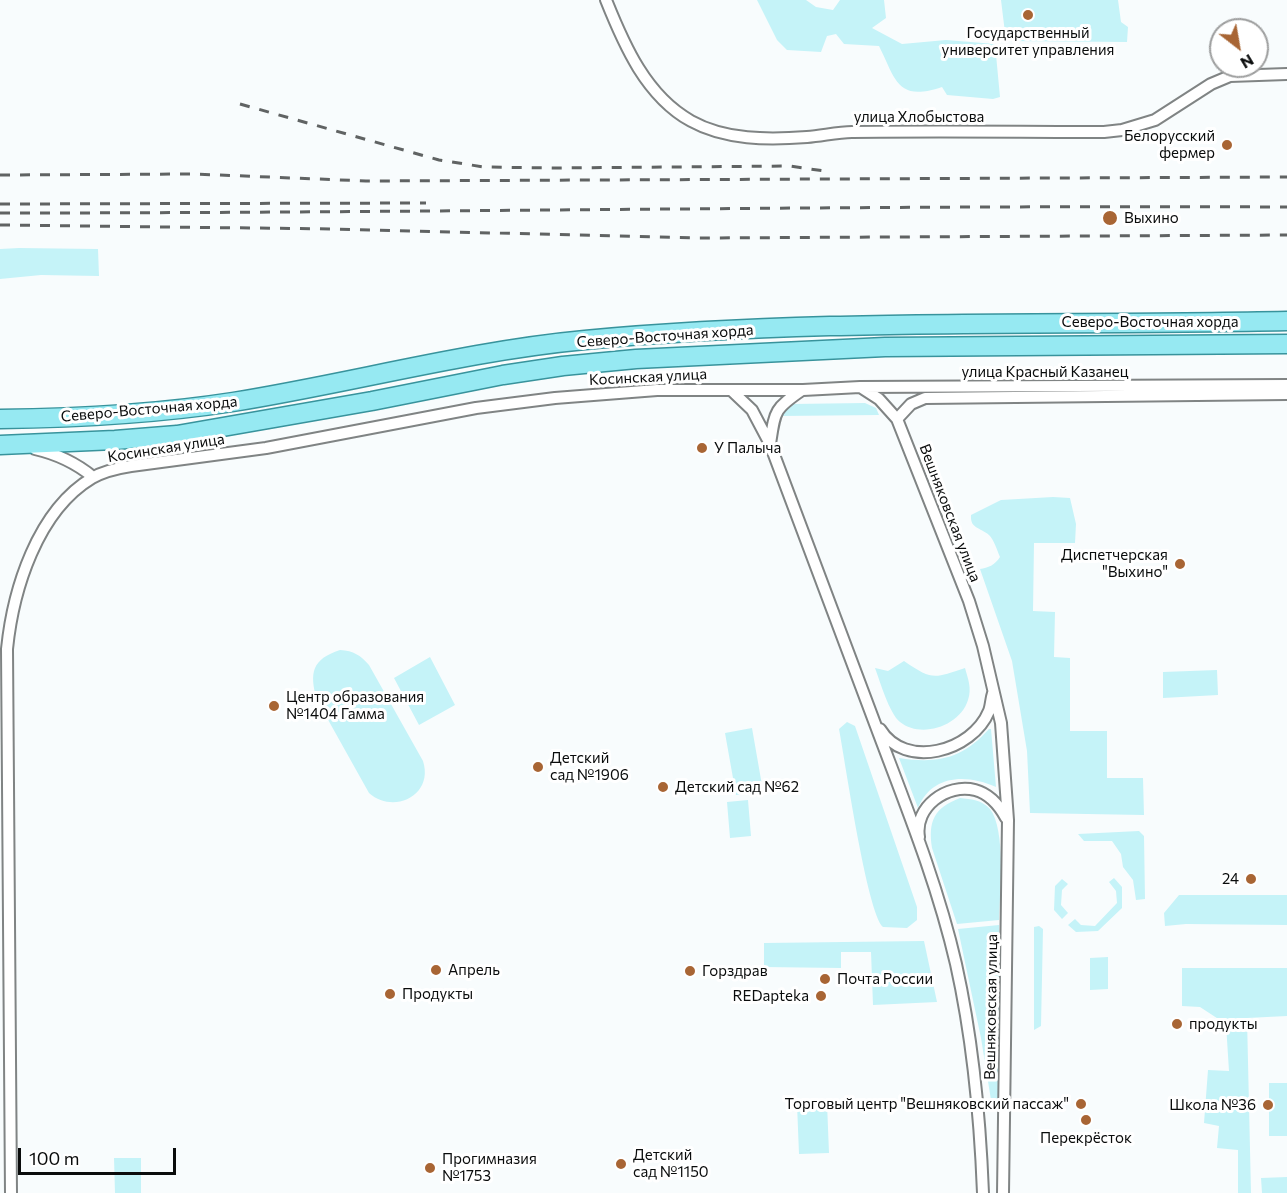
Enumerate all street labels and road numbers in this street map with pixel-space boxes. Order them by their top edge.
street label: улица Хлобыстова [854,108,984,126]
street label: Северо-Восточная хорда [1061,313,1239,331]
street label: Северо-Восточная хорда [576,321,754,351]
street label: улица Красный Казанец [962,363,1128,381]
street label: Косинская улица [589,365,707,389]
street label: Северо-Восточная хорда [60,392,238,426]
street label: Косинская улица [106,430,226,466]
street label: Вешняковская улица [915,442,985,584]
street label: Вешняковская улица [981,934,1001,1080]

